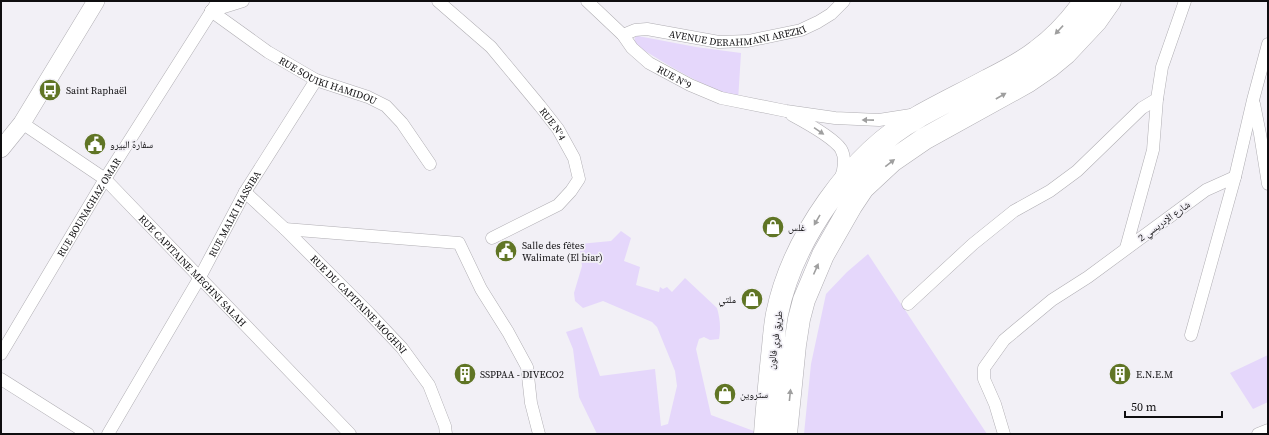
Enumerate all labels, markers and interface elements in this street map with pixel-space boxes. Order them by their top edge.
street label: AVENUE DERAHMANI AREZKI [668,22,809,49]
one-way arrow [1055,25,1064,35]
street label: RUE SOUIKI HAMIDOU [277,53,379,107]
street label: RUE N°9 [655,62,694,91]
bus stop icon: Saint Raphaël [37,77,63,103]
place label: Saint Raphaël [66,84,127,97]
one-way arrow [995,93,1007,100]
street label: RUE N°4 [537,105,569,142]
one-way arrow [861,117,874,123]
one-way arrow [814,127,824,135]
public building icon: سفارة البيرو [82,131,108,157]
place label: سفارة البيرو [110,138,153,151]
street label: RUE BOUNAGHAZ OMAR [54,155,124,259]
one-way arrow [884,159,895,167]
street label: RUE MALKI HASSIBA [205,168,264,259]
street label: شارع الإدريسي 2 [1135,198,1194,245]
street label: RUE CAPITAINE MEGHNI SALAH [136,212,250,329]
shop icon: غلس [760,214,786,240]
one-way arrow [813,214,820,226]
place label: غلس [788,221,806,234]
public building icon: Salle des fêtes Walimate (El biar) [493,238,519,264]
place label: Salle des fêtes Walimate (El biar) [522,239,603,264]
street label: RUE DU CAPITAINE MOGHNI [308,252,411,356]
one-way arrow [813,263,819,274]
shop icon: ملتي [739,286,765,312]
place label: ملتي [719,293,736,307]
street label: طريق فري فالون [764,310,787,370]
building icon: SSPPAA - DIVECO2 [452,361,478,387]
building icon: E.N.E.M [1107,361,1133,387]
place label: SSPPAA - DIVECO2 [480,368,564,381]
place label: E.N.E.M [1136,368,1173,381]
shop icon: ستروين [712,381,738,407]
place label: ستروين [740,388,769,401]
one-way arrow [787,389,793,401]
scale bar [1125,393,1222,419]
text: 50 m [1131,399,1157,415]

